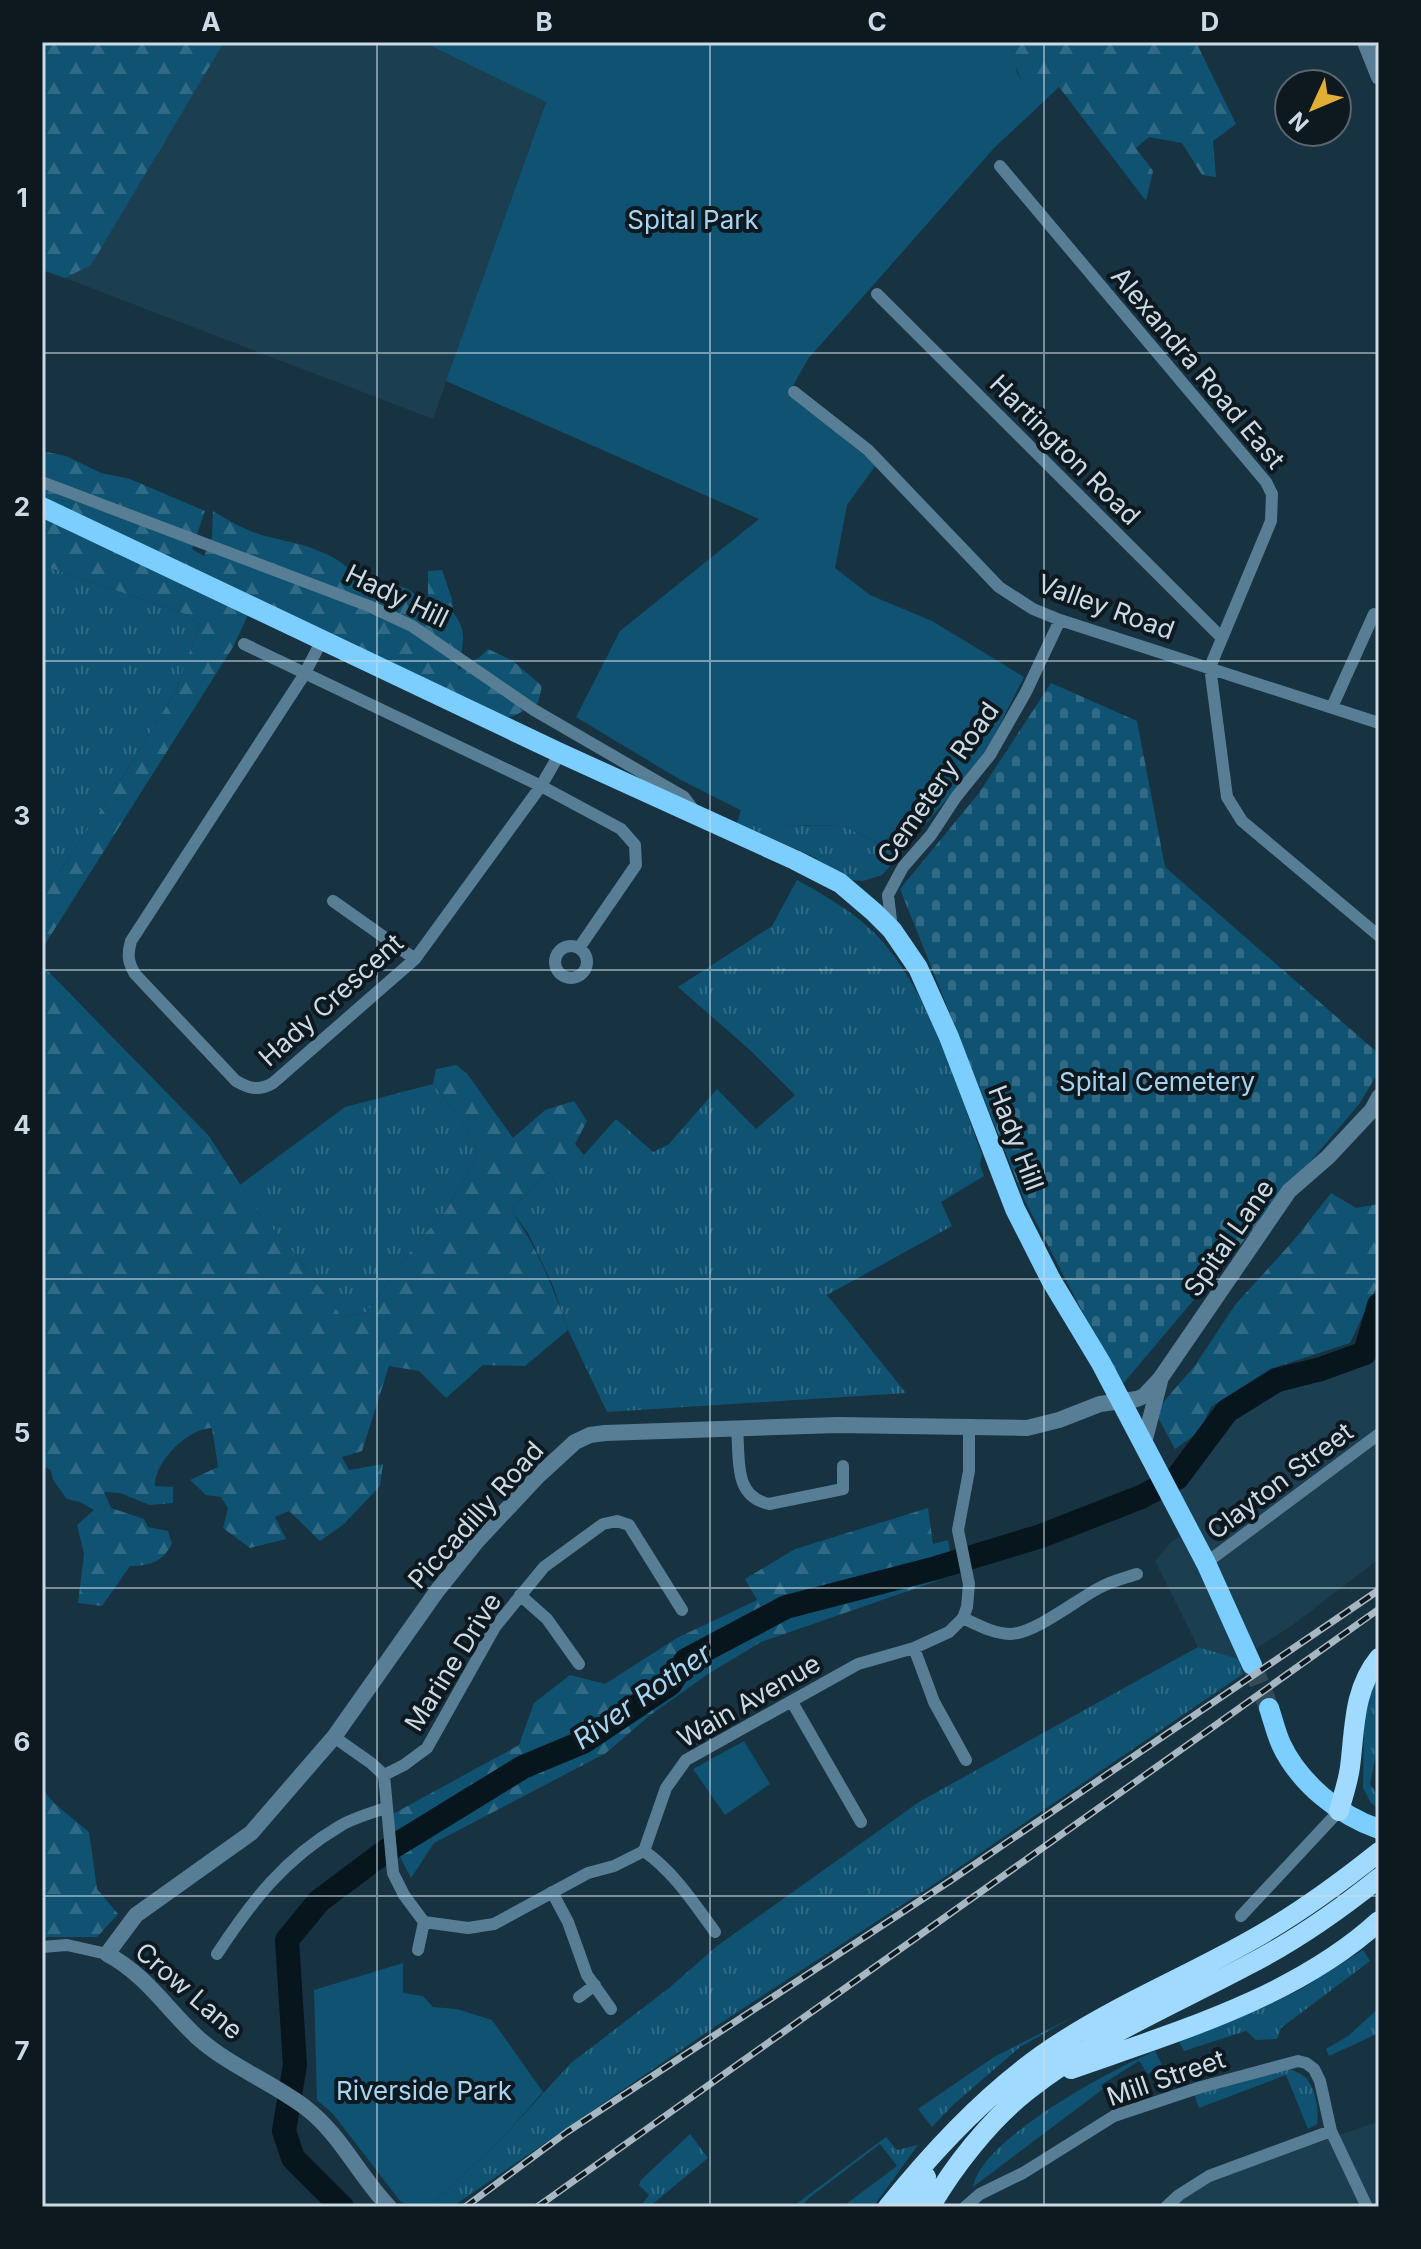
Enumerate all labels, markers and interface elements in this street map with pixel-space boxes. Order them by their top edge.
text: A [201,6,221,37]
text: B [535,6,553,37]
text: C [867,6,887,37]
text: D [1201,6,1219,37]
north arrow [1273,68,1353,148]
text: N [1283,107,1314,137]
text: 1 [16,182,28,213]
park label: Spital Park [627,204,759,235]
street label: Alexandra Road East [1105,261,1292,475]
street label: Hartington Road [984,368,1147,531]
text: 2 [14,491,30,522]
street label: Hady Hill [341,557,453,634]
street label: Valley Road [1034,567,1179,646]
street label: Cemetery Road [870,696,1005,870]
text: 3 [14,800,30,831]
street label: Hady Crescent [252,927,409,1072]
park label: Spital Cemetery [1059,1066,1255,1097]
street label: Hady Hill [982,1081,1051,1195]
text: 4 [13,1109,31,1140]
street label: Spital Lane [1177,1173,1280,1302]
street label: Clayton Street [1201,1416,1359,1545]
text: 5 [14,1417,30,1448]
street label: Piccadilly Road [402,1435,550,1595]
street label: Marine Drive [398,1587,507,1736]
water label: River Rother [566,1635,719,1756]
street label: Wain Avenue [672,1647,825,1754]
text: 6 [14,1726,30,1757]
street label: Crow Lane [129,1936,249,2046]
text: 7 [14,2035,30,2066]
street label: Mill Street [1103,2043,1229,2112]
park label: Riverside Park [336,2075,512,2106]

